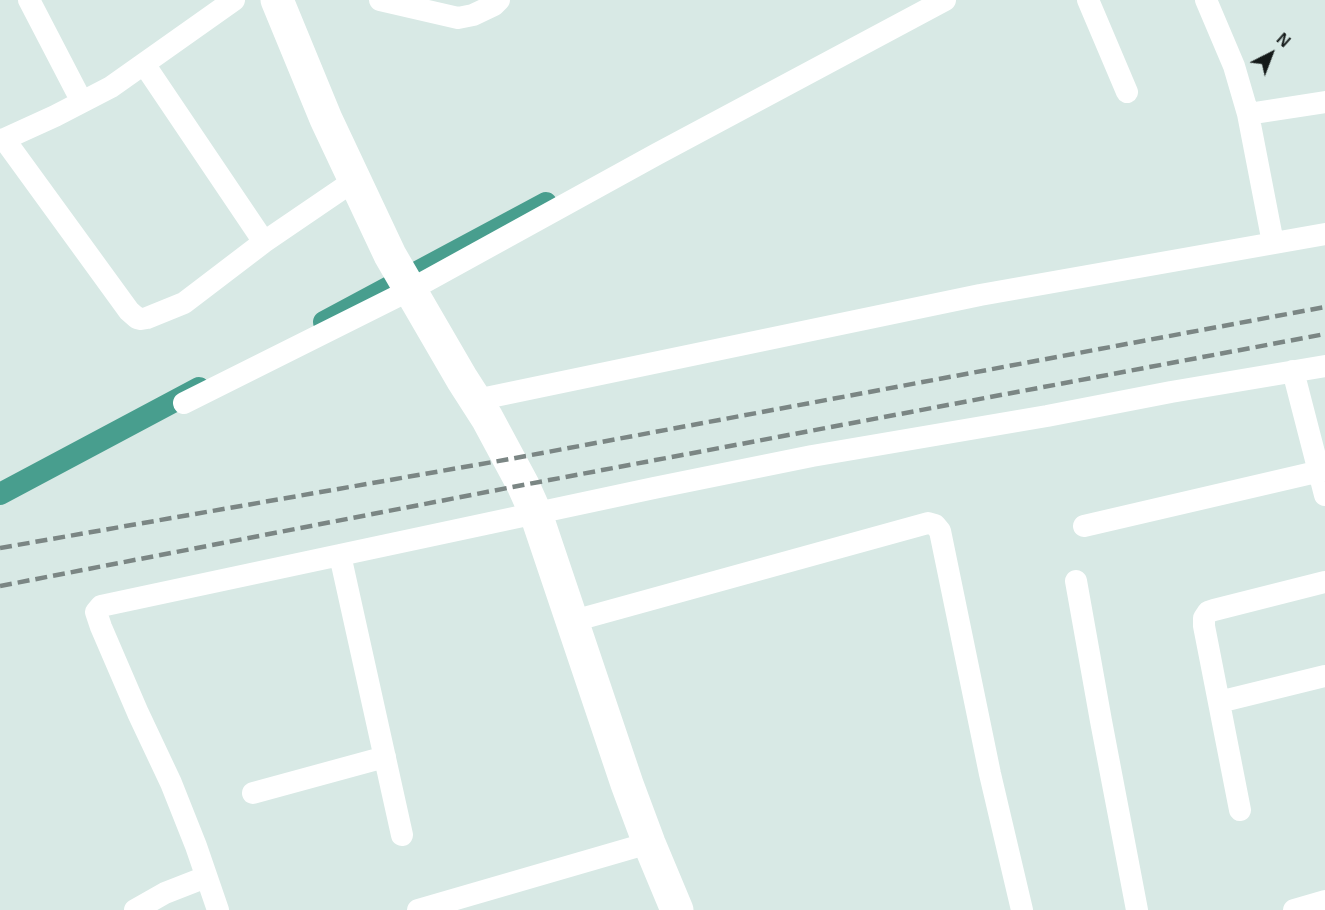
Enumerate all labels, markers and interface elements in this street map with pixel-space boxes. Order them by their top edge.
north arrow [1241,24,1301,84]
text: N [1273,30,1293,50]

